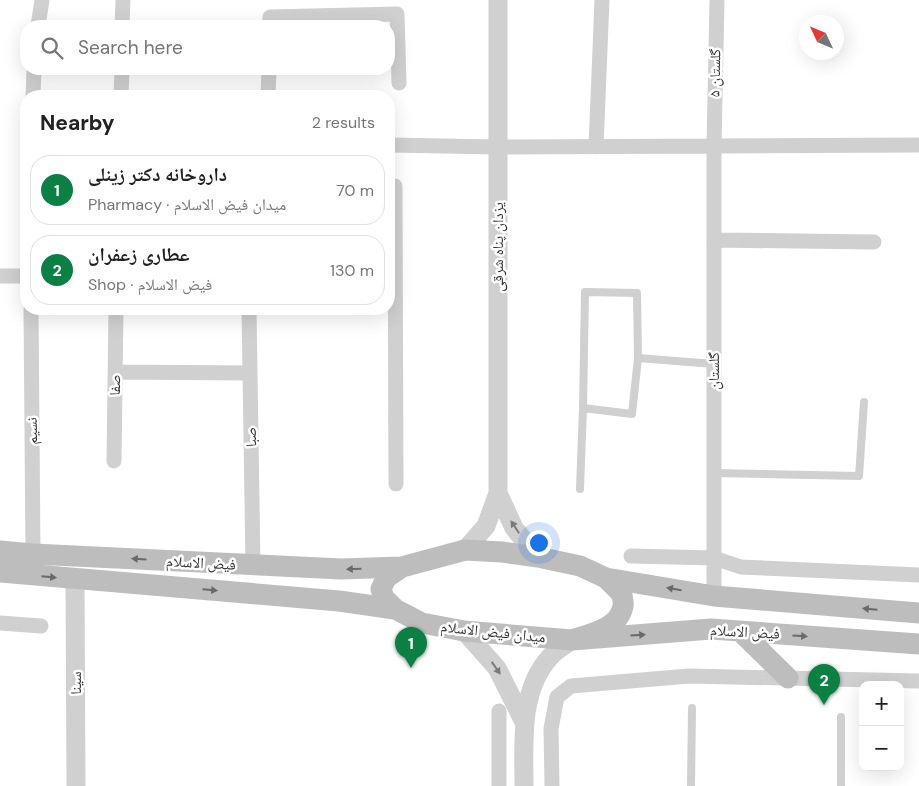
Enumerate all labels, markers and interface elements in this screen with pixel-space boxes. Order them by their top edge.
north arrow [799,15,844,60]
search box [20,20,395,75]
icon: search [38,34,66,62]
text: Search here [78,35,183,60]
street label: گلستان ۵ [705,48,725,97]
text: Nearby [40,109,114,137]
text: 2 results [312,112,375,133]
text: داروخانه دکتر زینلی [88,162,227,187]
text: 1 [54,180,60,201]
text: 70 m [336,180,374,201]
text: Pharmacy · میدان فیض الاسلام [88,194,286,215]
street label: یزدان پناه شرقی [488,202,508,292]
text: عطاری زعفران [88,242,190,267]
text: 2 [52,260,62,281]
text: 130 m [330,260,374,281]
text: Shop · فیض الاسلام [88,274,212,295]
street label: گلستان [704,352,724,390]
street label: صفا [105,374,125,396]
street label: نسیم [22,417,42,445]
street label: صبا [241,427,261,447]
one-way arrow [510,521,520,534]
your location [526,530,552,556]
street label: فیض الاسلام [166,551,236,575]
one-way arrow [131,555,147,563]
one-way arrow [345,565,361,573]
one-way arrow [41,573,57,581]
one-way arrow [666,585,682,593]
one-way arrow [203,587,219,595]
one-way arrow [862,605,878,613]
street label: میدان فیض الاسلام [439,617,547,647]
street label: فیض الاسلام [710,620,780,644]
pin: 1 [395,627,427,668]
one-way arrow [630,630,646,638]
one-way arrow [792,632,808,640]
one-way arrow [491,661,501,675]
pin: 2 [808,664,840,705]
street label: سینا [66,671,86,695]
map controls [859,681,904,771]
button: + [859,681,904,726]
button: − [859,726,904,771]

